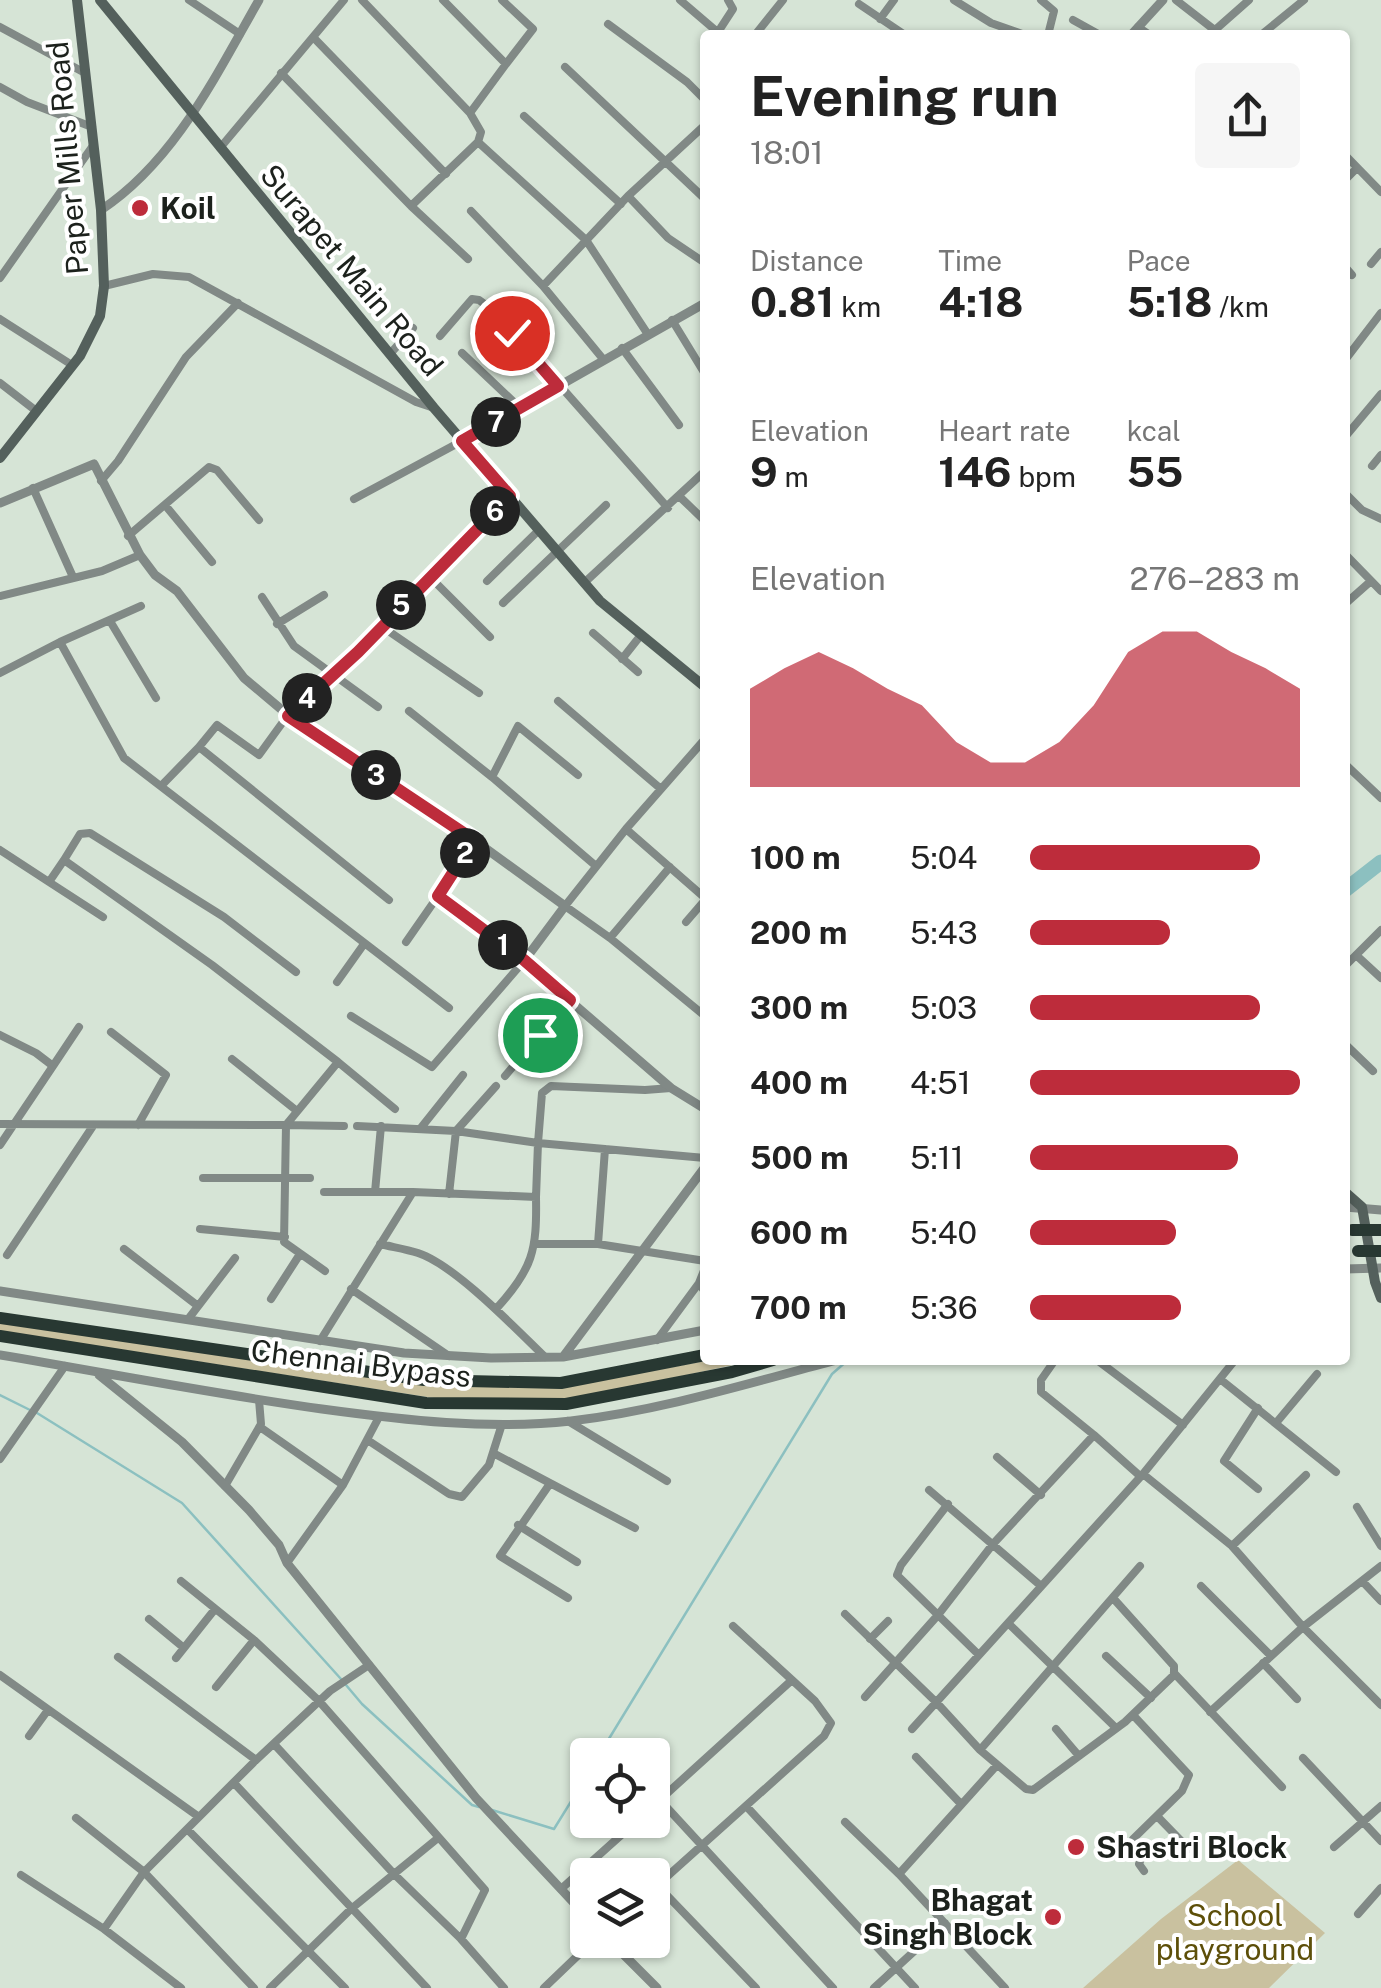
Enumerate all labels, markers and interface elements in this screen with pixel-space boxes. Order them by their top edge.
street label: Paper Mills Road [39,40,95,276]
button: share [1195,63,1300,168]
text: Evening run [750,64,1059,128]
text: 18:01 [750,134,824,171]
street label: Surapet Main Road [253,157,451,383]
place label: Koil [160,190,216,226]
marker: Koil [129,197,151,219]
text: Distance [750,244,864,277]
text: Time [938,244,1002,277]
text: Pace [1127,244,1191,277]
text: 0.81 [750,277,835,326]
text: 4:18 [938,277,1023,326]
text: 5:18 [1127,277,1212,326]
text: km [835,290,881,323]
text: /km [1212,290,1269,323]
pin [470,291,555,376]
icon: check [485,306,540,361]
pin: 7 [471,397,521,447]
text: 7 [487,405,505,438]
text: Elevation [750,414,869,447]
text: Heart rate [938,414,1071,447]
text: kcal [1127,414,1181,447]
text: 9 [750,447,778,496]
text: 146 [938,447,1012,496]
text: 55 [1127,447,1183,496]
text: m [778,460,809,493]
text: bpm [1012,460,1076,493]
pin: 6 [470,486,520,536]
text: 6 [486,494,504,527]
text: Elevation [750,560,886,597]
text: 276–283 m [1129,560,1300,597]
pin: 5 [376,580,426,630]
text: 5 [392,588,410,621]
pin: 4 [282,673,332,723]
text: 4 [298,681,316,714]
pin: 3 [351,750,401,800]
text: 3 [367,758,385,791]
pin: 2 [440,828,490,878]
text: 2 [456,836,474,869]
text: 100 m [750,839,841,876]
text: 5:04 [910,839,977,876]
text: 200 m [750,914,847,951]
text: 5:43 [910,914,978,951]
pin: 1 [478,920,528,970]
text: 1 [497,928,509,961]
text: 300 m [750,989,848,1026]
text: 5:03 [910,989,977,1026]
pin [498,993,583,1078]
icon: arrive [513,1008,568,1063]
text: 400 m [750,1064,848,1101]
text: 4:51 [910,1064,971,1101]
text: 500 m [750,1139,849,1176]
text: 5:11 [910,1139,964,1176]
text: 600 m [750,1214,848,1251]
text: 5:40 [910,1214,977,1251]
text: 700 m [750,1289,847,1326]
text: 5:36 [910,1289,978,1326]
street label: Chennai Bypass [249,1332,473,1394]
map controls [570,1738,670,1958]
button: locate [570,1738,670,1838]
place label: Shastri Block [1096,1829,1287,1865]
marker: Shastri Block [1065,1836,1087,1858]
button: layers [570,1858,670,1958]
place label: Bhagat Singh Block [862,1882,1033,1952]
park label: School playground [1156,1897,1314,1967]
marker: Bhagat Singh Block [1042,1906,1064,1928]

